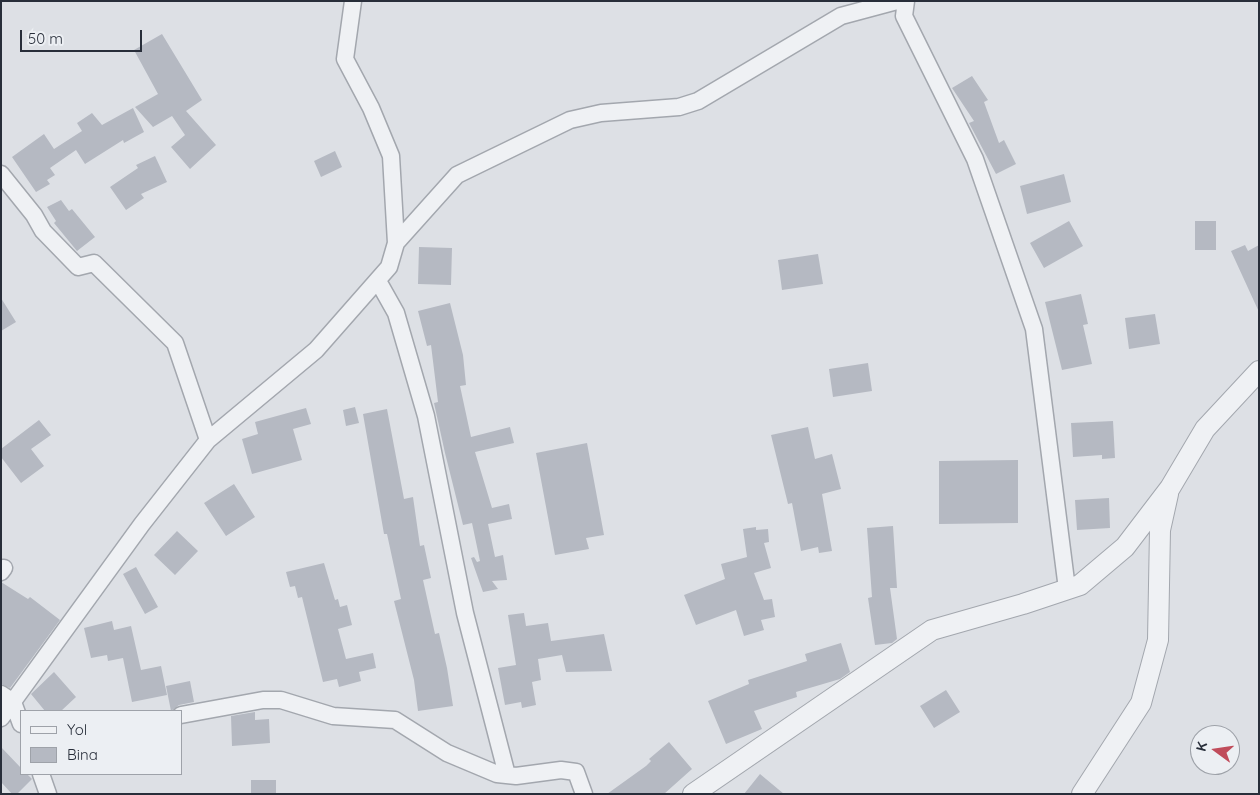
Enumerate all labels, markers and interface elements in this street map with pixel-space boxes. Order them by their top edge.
scale bar [22,20,145,52]
text: 50 m [28,29,63,48]
legend [20,710,182,775]
text: Yol [67,720,87,739]
north arrow [1190,725,1240,775]
text: K [1192,740,1211,753]
text: Bina [67,745,98,764]

